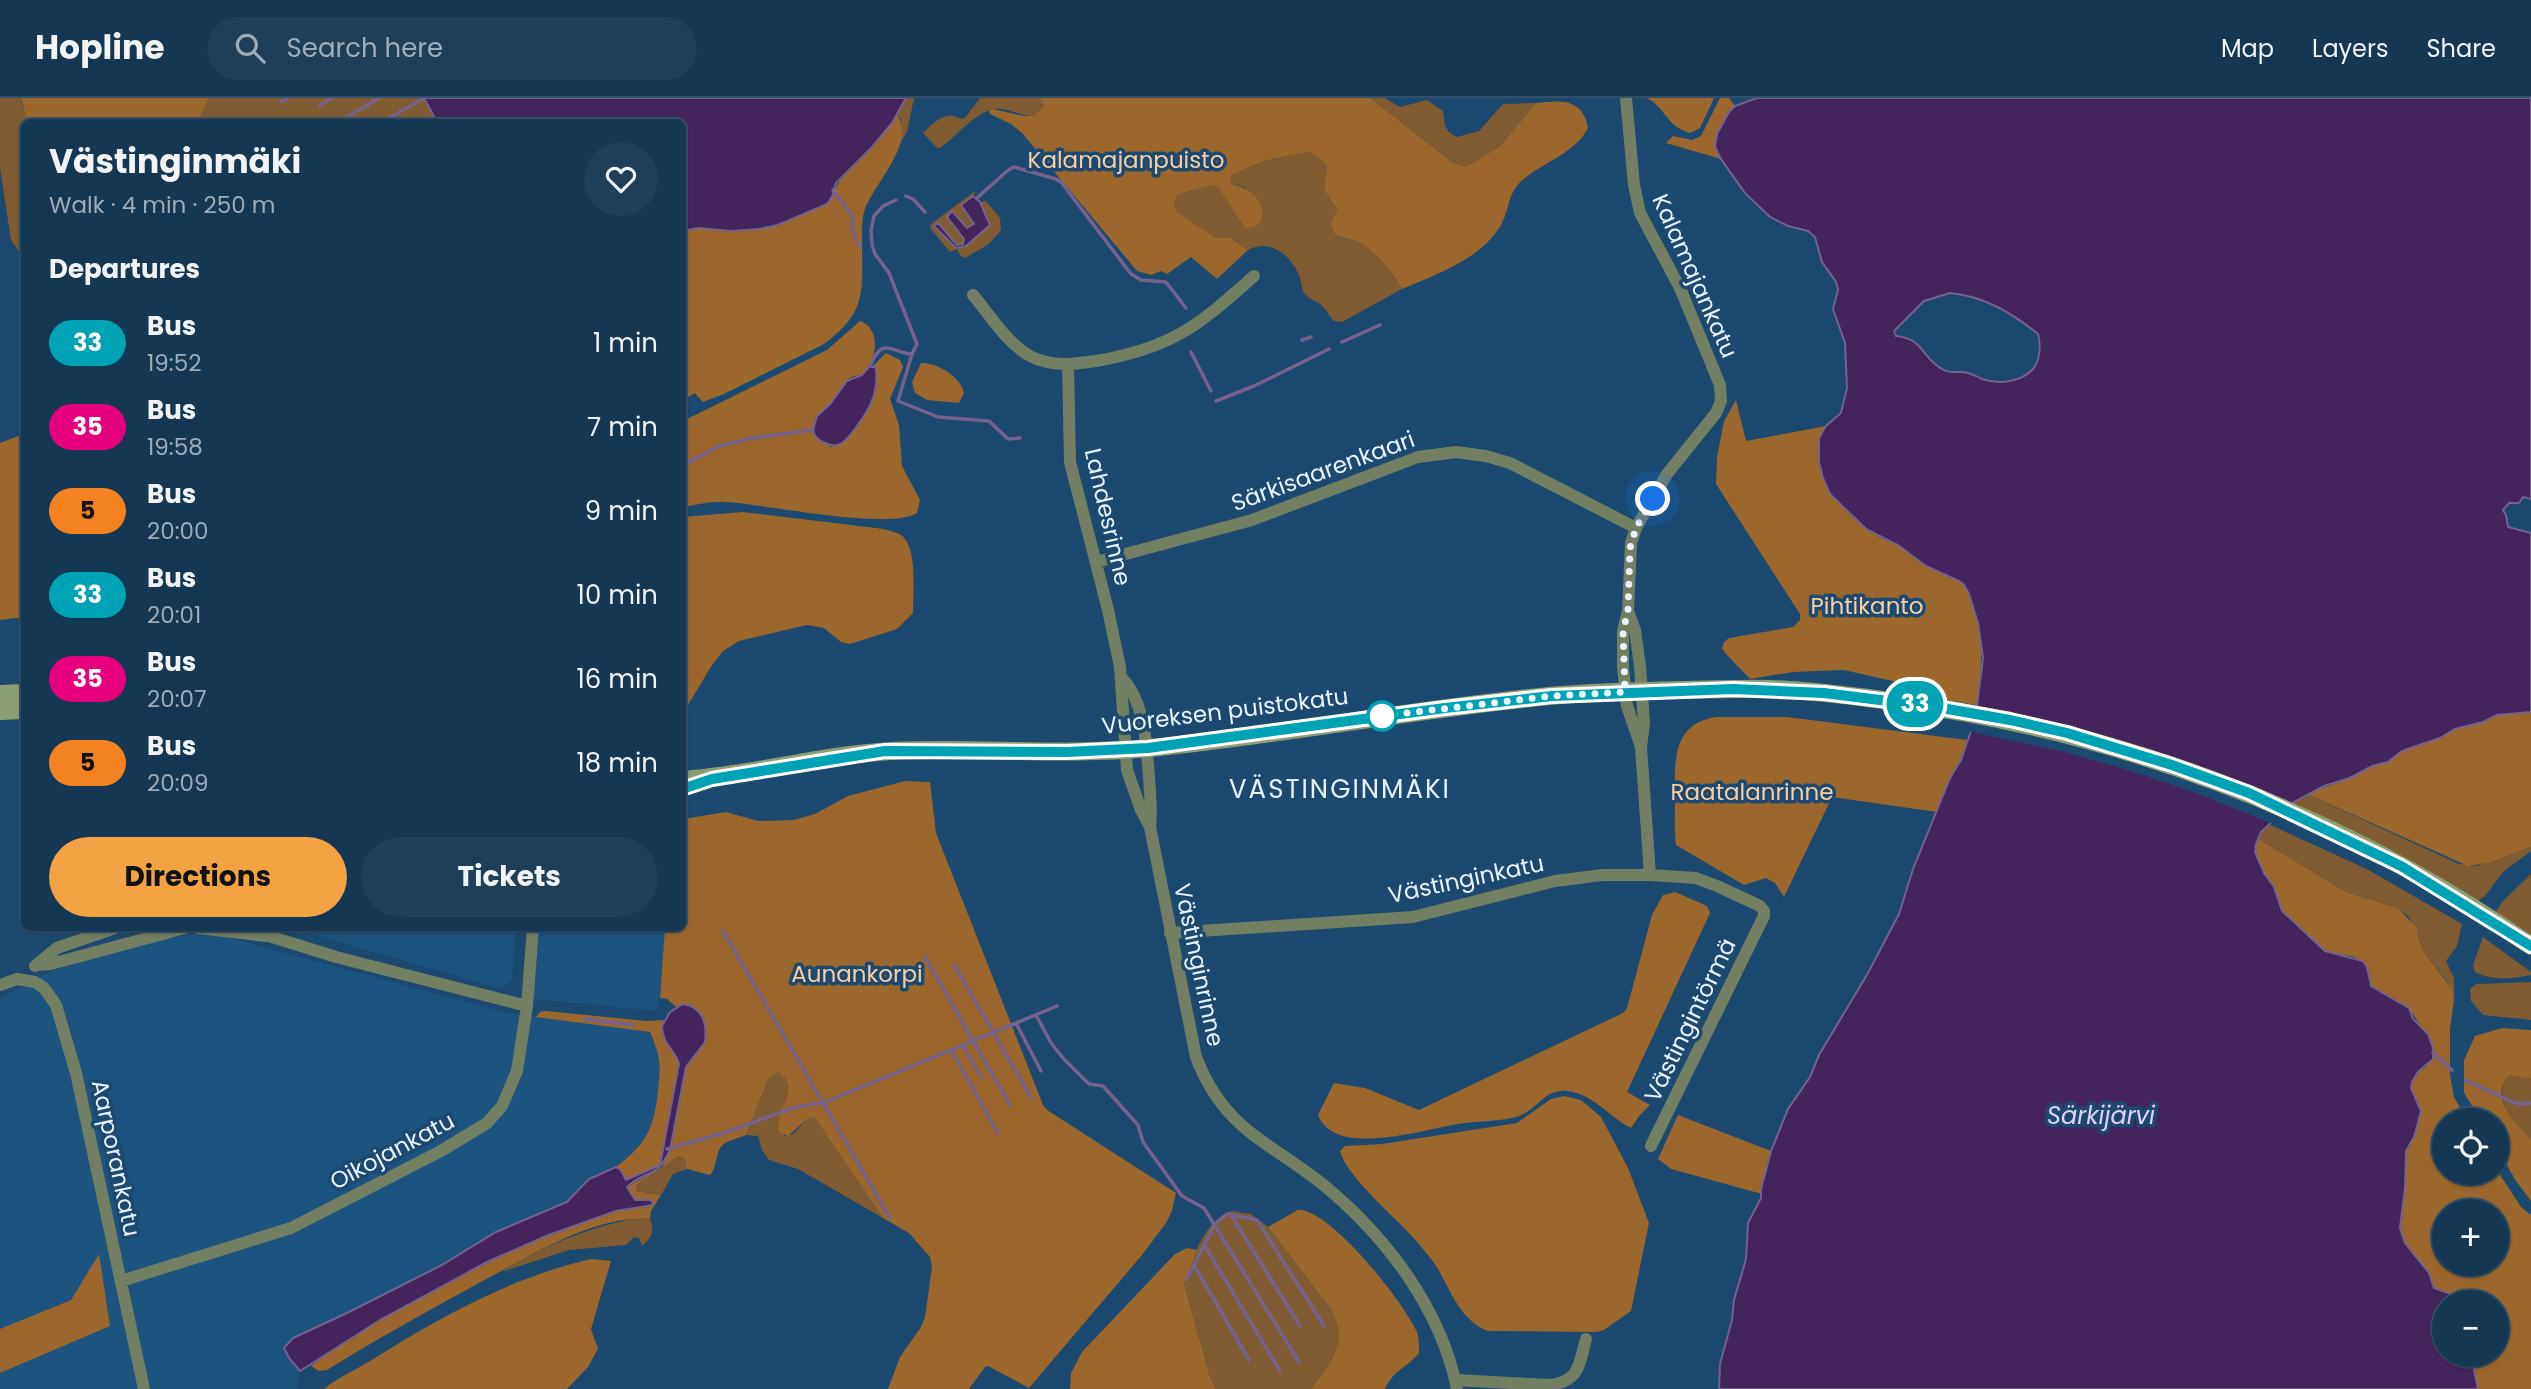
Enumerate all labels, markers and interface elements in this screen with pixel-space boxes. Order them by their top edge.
search box [207,17,697,80]
text: Hopline [35,24,165,71]
icon: search [231,29,269,67]
text: Search here [287,30,443,66]
text: Map [2221,32,2274,65]
text: Layers [2312,32,2388,65]
text: Share [2426,32,2496,65]
text: Västinginmäki [49,138,301,185]
button: heart [584,142,658,216]
park label: Kalamajanpuisto [1028,144,1224,176]
text: Walk · 4 min · 250 m [49,189,275,221]
street label: Kalamajankatu [1645,189,1745,363]
text: Departures [49,251,200,287]
text: Bus [147,308,196,344]
text: 1 min [593,325,658,361]
text: 33 [73,326,102,359]
text: 19:52 [147,347,201,379]
text: Bus [147,392,196,428]
text: 7 min [587,409,658,445]
text: 35 [72,410,103,443]
street label: Särkisaarenkaari [1227,423,1419,519]
text: 19:58 [147,431,203,463]
street label: Lahdesrinne [1077,445,1139,589]
text: Bus [147,476,196,512]
your location [1635,481,1670,516]
text: 9 min [585,493,658,529]
text: 5 [80,494,95,527]
text: 20:00 [147,515,208,547]
text: Bus [147,560,196,596]
text: 10 min [577,577,658,613]
text: 33 [73,578,102,611]
park label: Pihtikanto [1811,590,1923,622]
text: 20:01 [147,599,201,631]
text: Bus [147,644,196,680]
text: 16 min [576,661,658,697]
text: 35 [72,662,103,695]
street label: Vuoreksen puistokatu [1100,680,1350,742]
line badge: 33 [1884,681,1946,727]
text: 20:07 [147,683,207,715]
text: 33 [1900,687,1930,720]
unlabelled marker [1367,701,1397,731]
text: Bus [147,728,196,764]
text: 18 min [577,745,658,781]
text: 5 [80,746,95,779]
text: 20:09 [147,767,209,799]
district label: VÄSTINGINMÄKI [1229,771,1451,807]
park label: Raatalanrinne [1671,776,1833,808]
button: Directions [49,837,347,917]
button: Tickets [361,837,658,917]
street label: Västinginkatu [1385,847,1547,911]
street label: Västinginrinne [1166,881,1232,1049]
street label: Västingintörmä [1636,933,1744,1107]
park label: Aunankorpi [791,958,923,990]
street label: Aarporankatu [84,1077,148,1239]
water label: Särkijärvi [2047,1099,2156,1132]
street label: Oikojankatu [324,1105,460,1197]
map controls [2432,1108,2509,1367]
button: locate [2432,1108,2509,1185]
button: + [2432,1199,2509,1276]
button: − [2432,1290,2509,1367]

